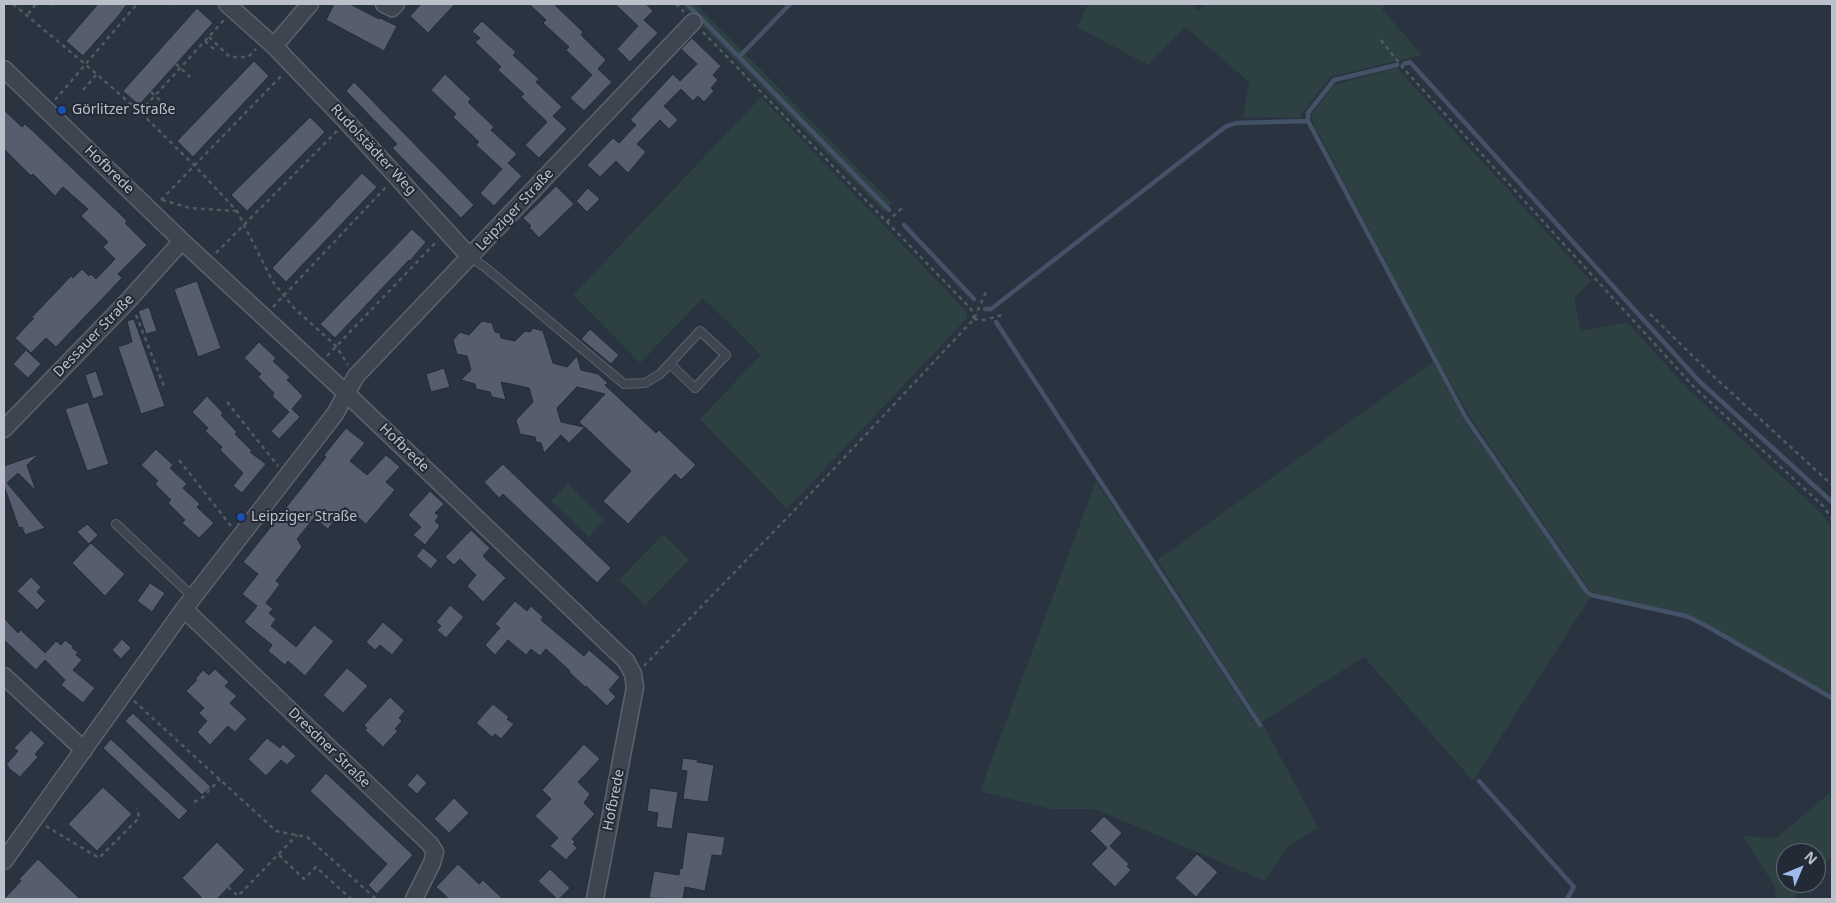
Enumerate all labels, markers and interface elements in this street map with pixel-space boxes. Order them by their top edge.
street label: Rudolstädter Weg [327,101,419,199]
place label: Görlitzer Straße [72,102,175,118]
marker: Görlitzer Straße [56,104,68,116]
street label: Hofbrede [81,142,137,198]
street label: Leipziger Straße [473,165,557,255]
street label: Dessauer Straße [50,291,138,381]
street label: Hofbrede [376,420,432,476]
place label: Leipziger Straße [251,509,357,525]
marker: Leipziger Straße [235,511,247,523]
street label: Dresdner Straße [284,705,374,791]
street label: Hofbrede [600,768,628,832]
north arrow [1776,843,1826,893]
text: N [1801,847,1822,868]

